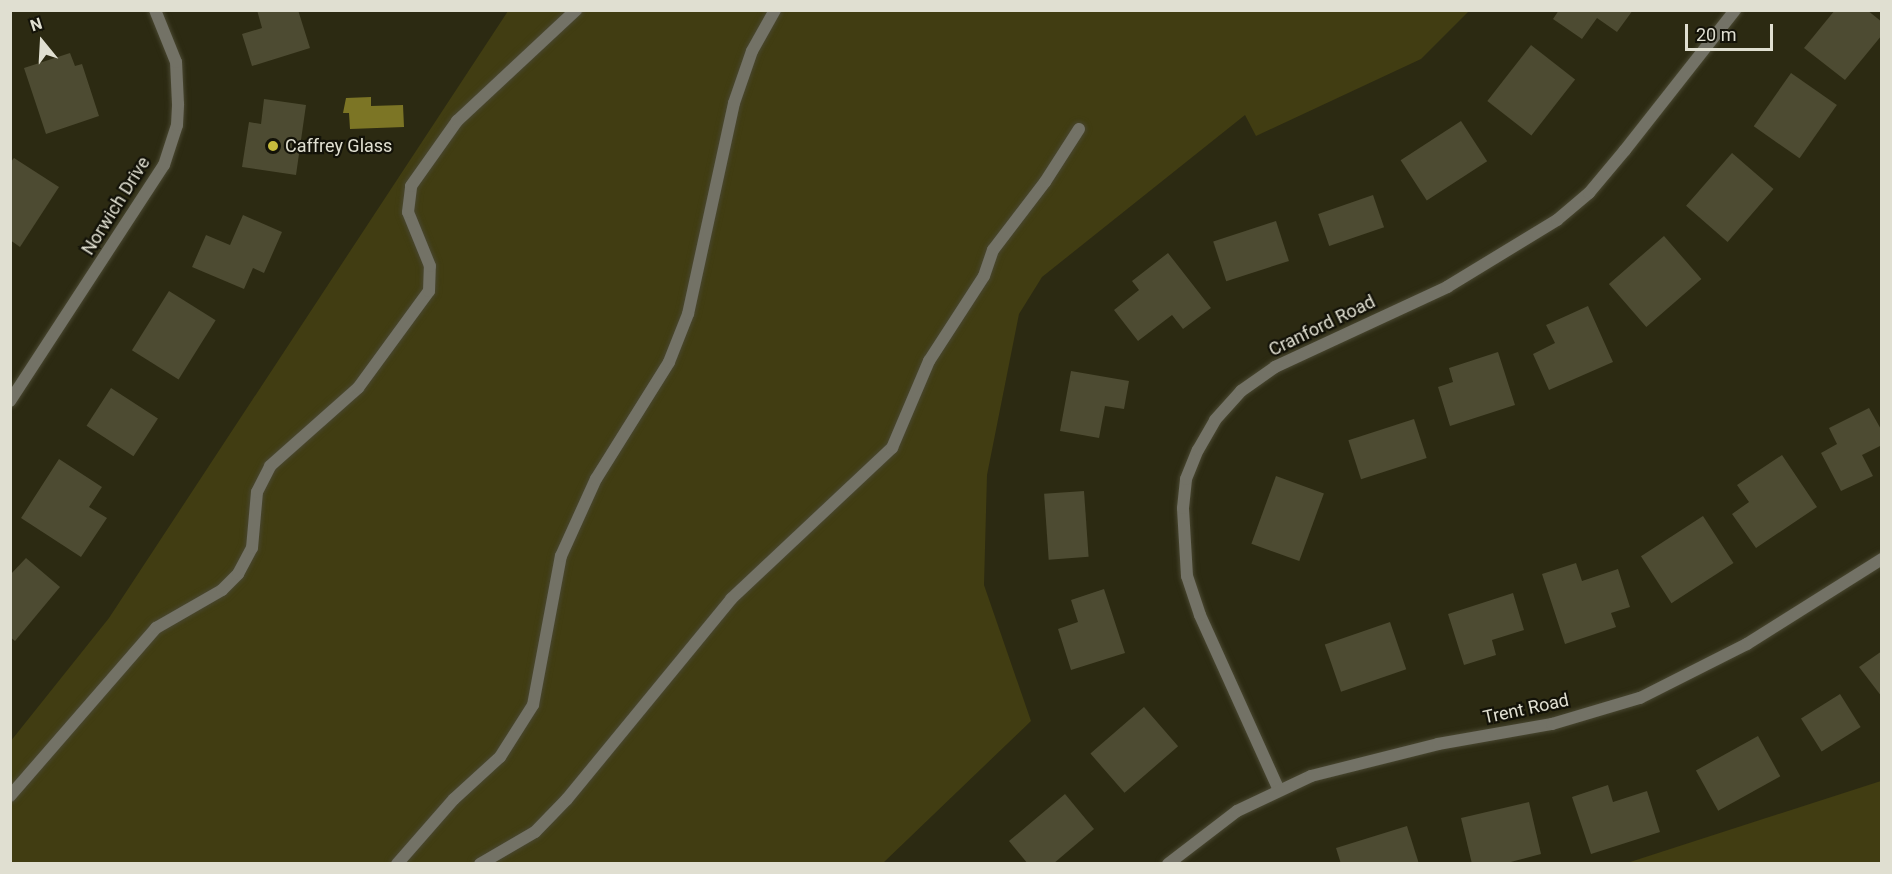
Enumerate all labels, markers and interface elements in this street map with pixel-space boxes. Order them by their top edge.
north arrow [12,12,72,72]
scale bar [1688,12,1776,50]
text: N [28,14,45,35]
text: 20 m [1696,24,1736,45]
place label: Caffrey Glass [285,135,392,157]
marker: Caffrey Glass [266,139,280,153]
street label: Norwich Drive [77,153,155,259]
street label: Cranford Road [1265,291,1379,361]
street label: Trent Road [1481,689,1571,729]

